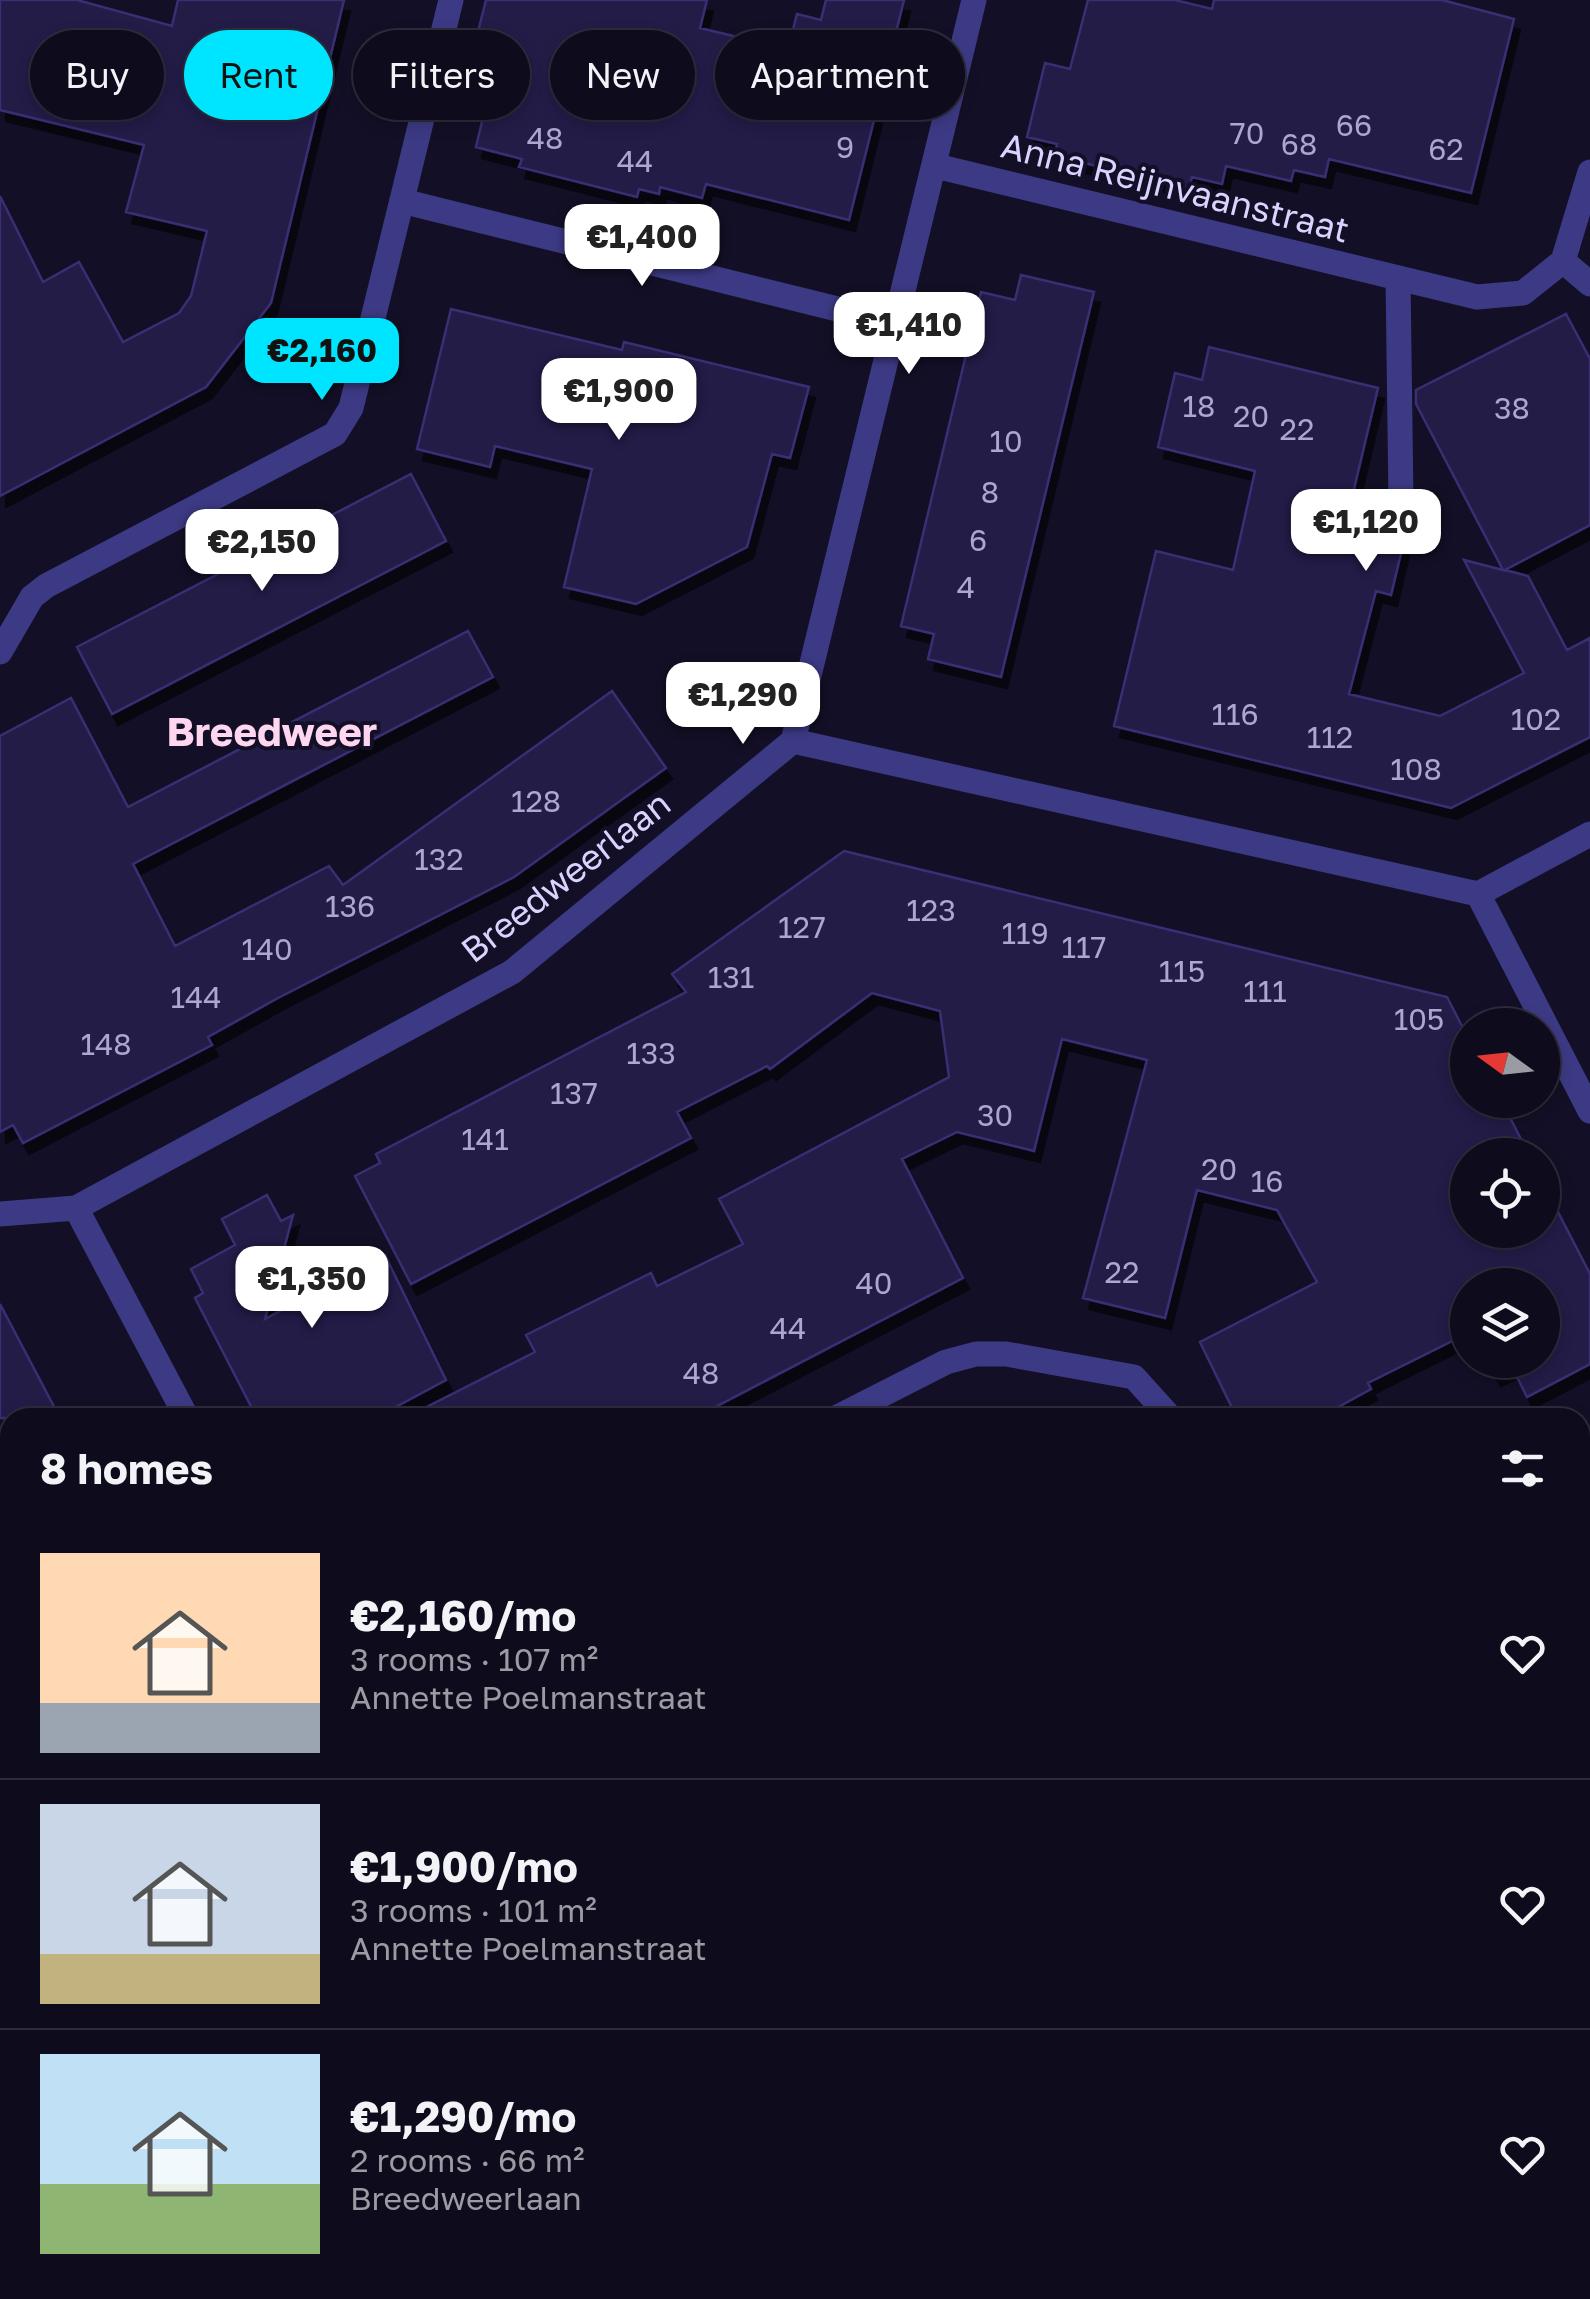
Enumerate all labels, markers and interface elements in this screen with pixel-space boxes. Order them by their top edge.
chip: Buy [30,30,164,120]
chip: Rent [184,30,333,120]
chip: Filters [353,30,530,120]
chip: New [550,30,695,120]
chip: Apartment [715,30,965,120]
house number: 66 [1336,107,1372,143]
house number: 70 [1230,115,1264,151]
house number: 48 [527,120,563,156]
street label: Anna Reijnvaanstraat [997,123,1354,251]
house number: 68 [1281,126,1317,162]
house number: 9 [836,129,854,165]
house number: 62 [1428,131,1464,167]
house number: 44 [617,143,653,179]
pin: €1,400 [561,204,723,289]
text: €1,400 [587,217,697,255]
pin: €1,410 [828,292,990,377]
text: €1,410 [856,305,962,343]
pin: €2,160 [241,318,403,403]
text: €2,160 [267,331,377,369]
pin: €1,900 [538,358,700,443]
text: €1,900 [563,371,675,409]
house number: 18 [1183,388,1215,424]
house number: 38 [1494,390,1530,426]
house number: 20 [1233,398,1269,434]
house number: 22 [1280,411,1314,447]
house number: 10 [989,423,1023,459]
house number: 8 [981,474,999,510]
pin: €1,120 [1285,489,1447,574]
text: €1,120 [1313,502,1419,540]
pin: €2,150 [181,509,343,594]
text: €2,150 [207,522,317,560]
house number: 6 [969,522,987,558]
house number: 4 [957,569,975,605]
pin: €1,290 [662,662,824,747]
text: €1,290 [688,675,798,713]
house number: 116 [1211,696,1259,732]
house number: 102 [1511,701,1561,737]
district label: Breedweer [167,707,377,755]
house number: 112 [1307,719,1353,755]
house number: 108 [1390,751,1442,787]
street label: Breedweerlaan [453,782,678,971]
house number: 128 [511,783,561,819]
house number: 132 [414,841,464,877]
house number: 136 [325,888,375,924]
house number: 123 [906,892,956,928]
house number: 127 [778,909,826,945]
house number: 119 [1001,915,1049,951]
house number: 117 [1062,929,1107,965]
house number: 140 [241,931,293,967]
house number: 115 [1159,953,1205,989]
house number: 131 [708,959,754,995]
house number: 111 [1243,973,1287,1009]
house number: 144 [170,979,222,1015]
house number: 105 [1394,1001,1444,1037]
north arrow [1450,1008,1560,1118]
map controls [1450,1008,1560,1378]
house number: 148 [80,1026,132,1062]
house number: 133 [626,1035,676,1071]
house number: 137 [550,1075,598,1111]
house number: 30 [977,1097,1013,1133]
house number: 141 [461,1121,509,1157]
button: locate [1450,1138,1560,1248]
house number: 20 [1201,1151,1237,1187]
house number: 16 [1251,1163,1283,1199]
pin: €1,350 [231,1246,393,1331]
house number: 22 [1105,1254,1139,1290]
text: €1,350 [257,1259,367,1297]
house number: 40 [856,1265,892,1301]
button: layers [1450,1268,1560,1378]
house number: 44 [770,1310,806,1346]
house number: 48 [683,1355,719,1391]
icon: filters [1495,1441,1550,1496]
text: 8 homes [40,1443,213,1493]
text: €2,160/mo [350,1590,576,1640]
icon: home [120,1593,240,1713]
icon: heart [1495,1626,1550,1681]
text: 3 rooms · 107 m² [350,1640,598,1678]
text: Annette Poelmanstraat [350,1678,706,1716]
text: €1,900/mo [350,1841,578,1891]
icon: home [120,1844,240,1964]
icon: heart [1495,1877,1550,1932]
text: 3 rooms · 101 m² [350,1891,597,1929]
text: Annette Poelmanstraat [350,1929,706,1967]
text: €1,290/mo [350,2091,576,2141]
icon: home [120,2094,240,2214]
icon: heart [1495,2127,1550,2182]
text: 2 rooms · 66 m² [350,2141,585,2179]
text: Breedweerlaan [350,2179,582,2217]

